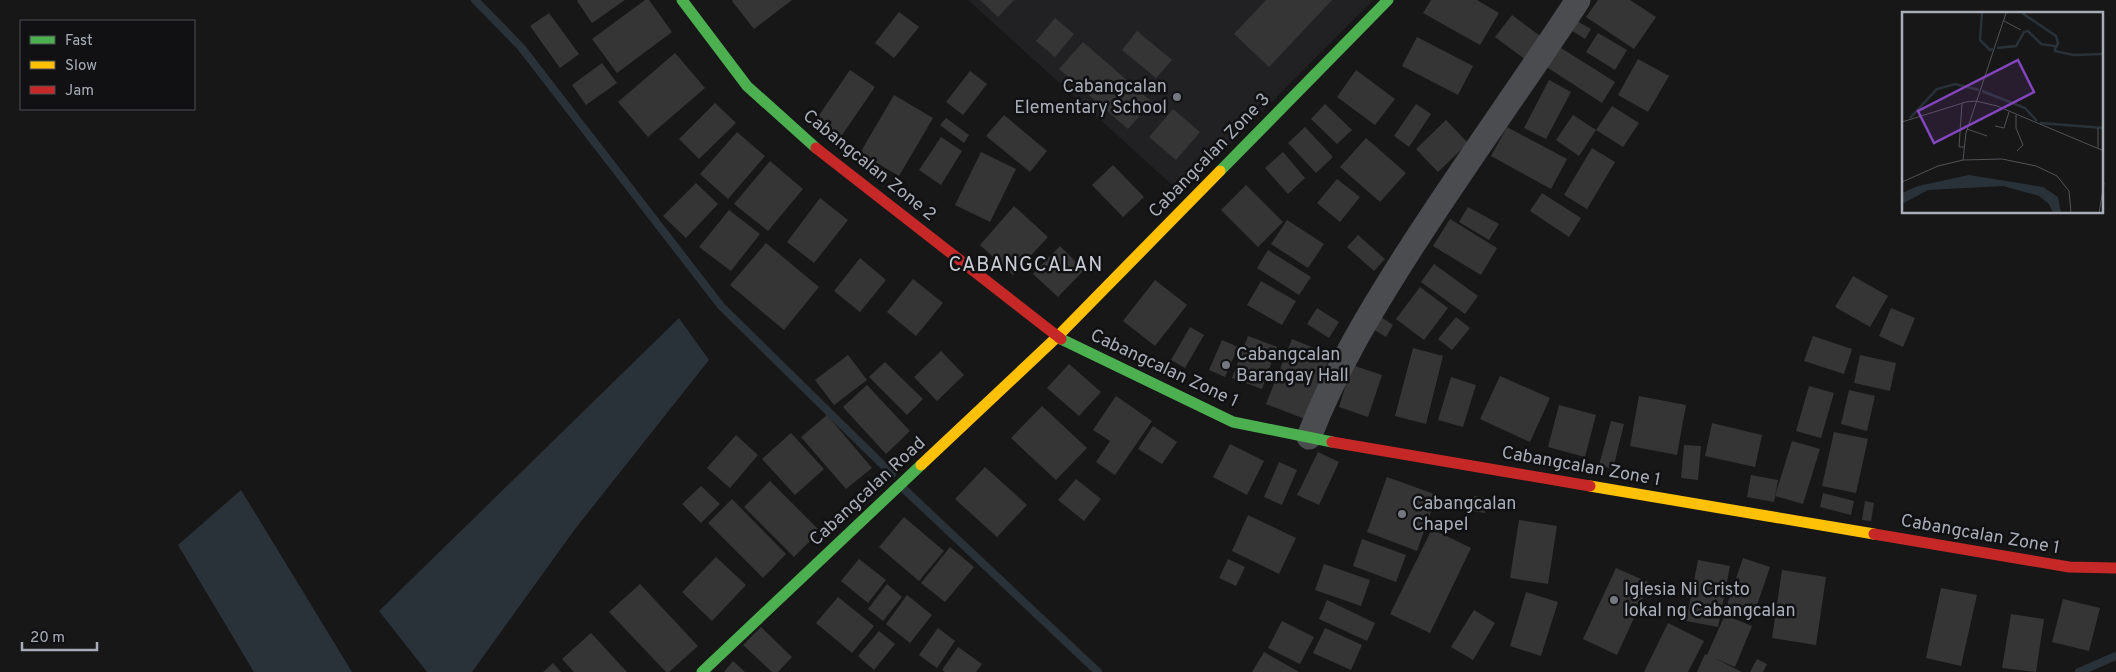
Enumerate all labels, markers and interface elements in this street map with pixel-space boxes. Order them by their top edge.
inset map [1902,12,2104,214]
legend [20,20,195,110]
text: Fast [65,32,93,51]
text: Slow [65,57,97,76]
place label: Cabangcalan Elementary School [1014,76,1167,120]
text: Jam [65,82,94,101]
street label: Cabangcalan Zone 3 [1144,89,1276,223]
marker: Cabangcalan Elementary School [1171,91,1183,103]
street label: Cabangcalan Zone 2 [798,105,940,227]
district label: CABANGCALAN [949,253,1103,279]
street label: Cabangcalan Zone 1 [1086,325,1242,413]
place label: Cabangcalan Barangay Hall [1236,344,1349,388]
marker: Cabangcalan Barangay Hall [1220,359,1232,371]
street label: Cabangcalan Road [805,432,931,552]
street label: Cabangcalan Zone 1 [1500,442,1662,492]
place label: Cabangcalan Chapel [1412,493,1516,537]
marker: Cabangcalan Chapel [1396,508,1408,520]
street label: Cabangcalan Zone 1 [1899,510,2061,560]
place label: Iglesia Ni Cristo lokal ng Cabangcalan [1624,579,1796,623]
marker: Iglesia Ni Cristo lokal ng Cabangcalan [1608,594,1620,606]
scale bar [22,620,98,652]
text: 20 m [30,629,65,648]

